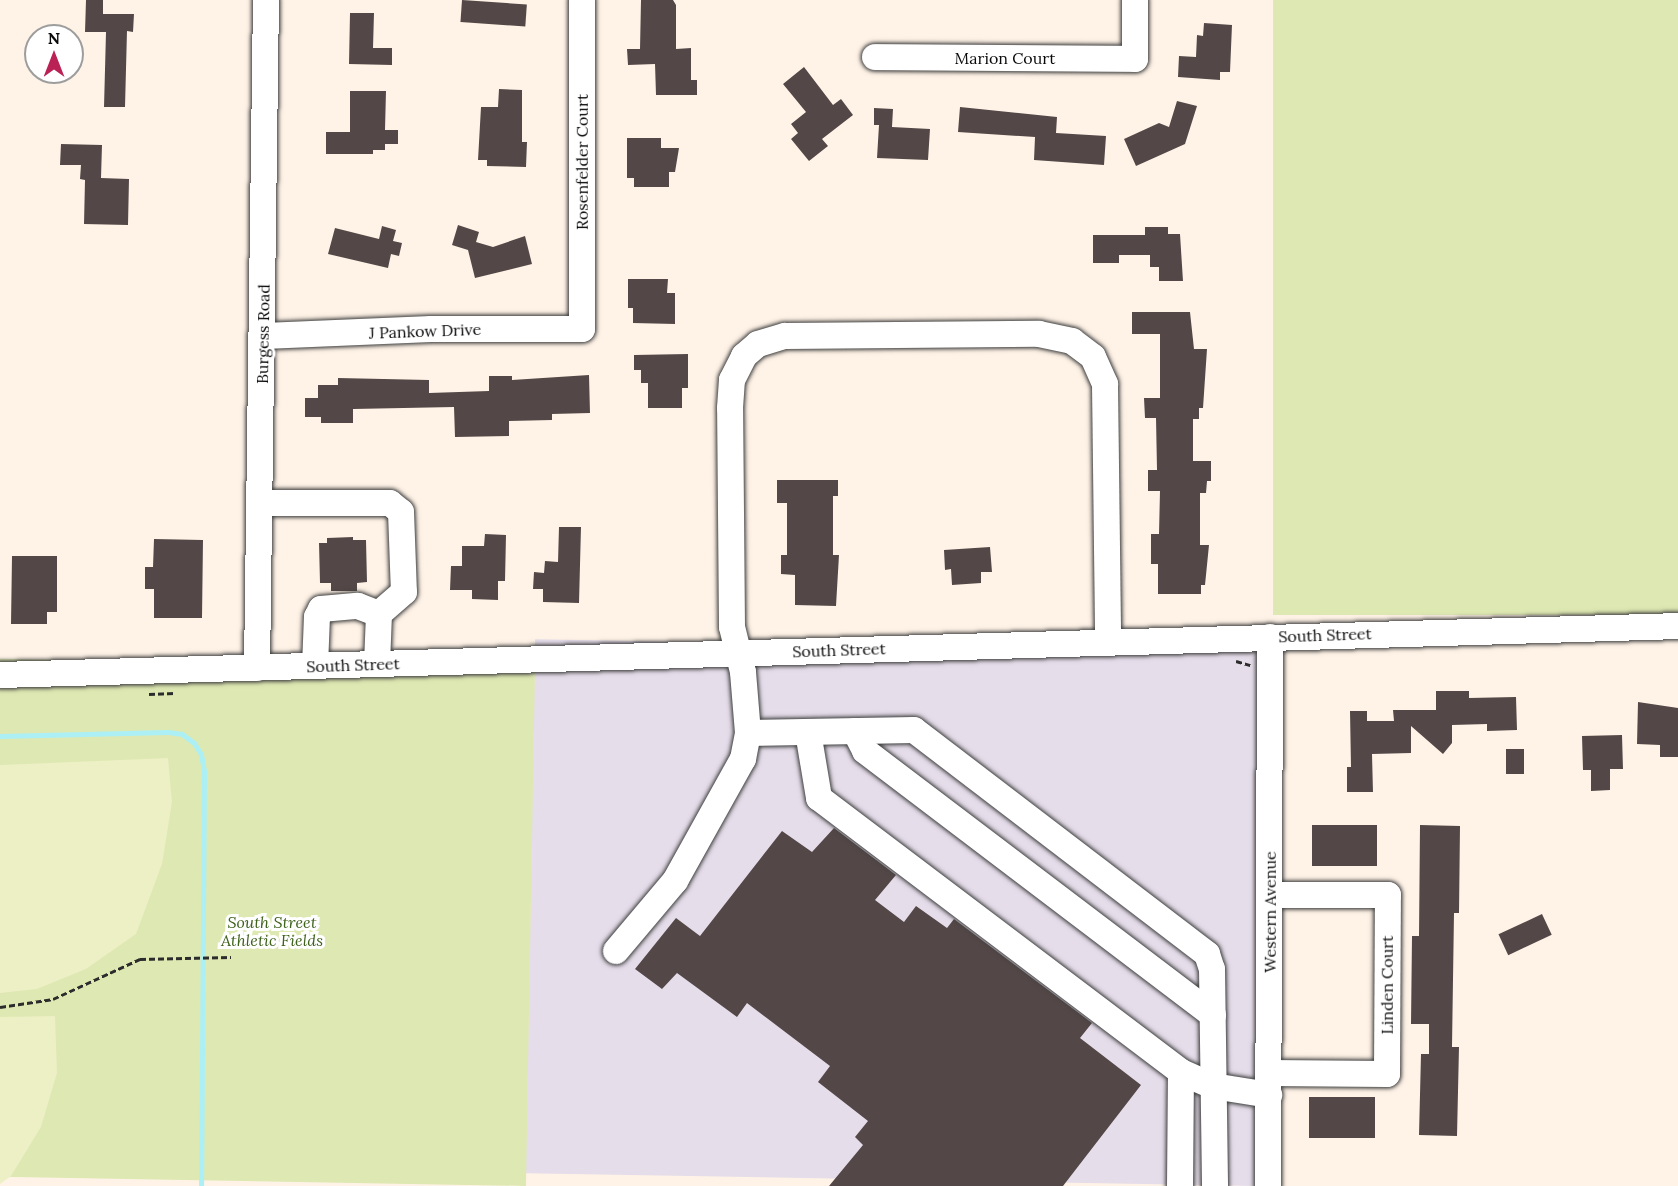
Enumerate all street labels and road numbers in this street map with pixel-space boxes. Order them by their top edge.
street label: Marion Court [955,48,1055,68]
street label: Rosenfelder Court [572,94,592,230]
street label: Burgess Road [253,284,273,384]
street label: J Pankow Drive [368,319,482,343]
street label: South Street [1278,624,1372,646]
street label: South Street [792,639,886,661]
street label: South Street [306,654,400,676]
street label: Western Avenue [1260,851,1280,973]
street label: Linden Court [1377,936,1397,1034]

